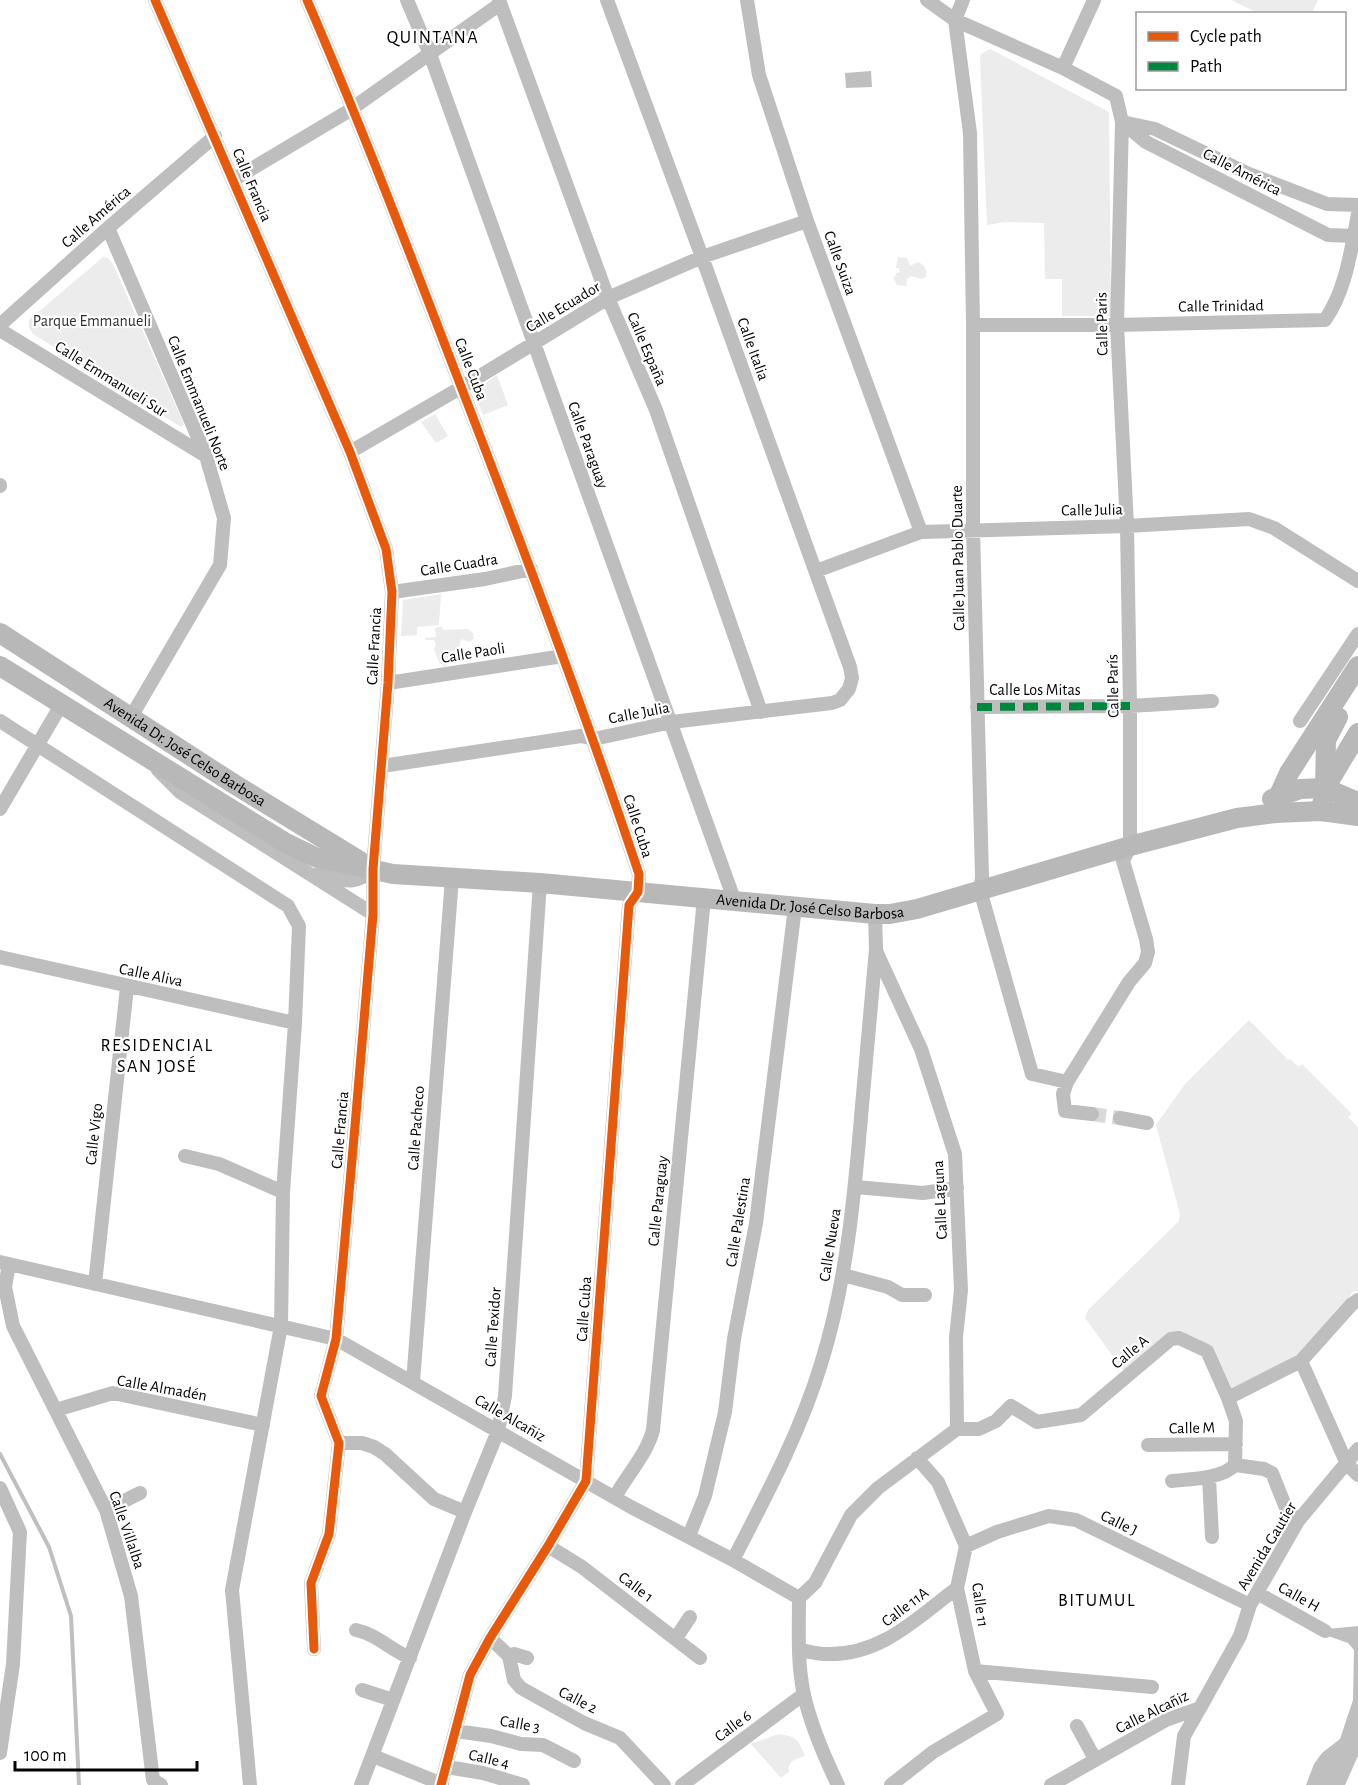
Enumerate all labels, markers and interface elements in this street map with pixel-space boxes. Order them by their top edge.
legend [1136,12,1346,90]
text: Cycle path [1190,28,1262,46]
district label: QUINTANA [387,29,479,47]
text: Path [1190,58,1222,76]
street label: Calle América [1200,145,1284,199]
street label: Calle Francia [229,146,275,224]
street label: Calle América [59,183,133,251]
street label: Calle Suiza [821,229,859,297]
street label: Calle Ecuador [523,278,604,335]
street label: Calle Paris [1093,292,1111,356]
street label: Calle Trinidad [1178,297,1264,315]
street label: Calle España [624,310,670,388]
park label: Parque Emmanueli [33,313,151,329]
street label: Calle Italia [734,315,772,383]
street label: Calle Emmanueli Norte [165,333,233,473]
street label: Calle Cuba [452,336,490,402]
street label: Calle Emmanueli Sur [52,338,171,420]
street label: Calle Paraguay [564,399,611,491]
street label: Calle Juan Pablo Duarte [949,485,967,631]
street label: Calle Julia [1061,501,1123,519]
street label: Calle Cuadra [419,551,499,579]
street label: Calle Francia [364,607,384,685]
street label: Calle Paoli [440,640,506,666]
street label: Calle París [1104,654,1122,718]
street label: Calle Los Mitas [989,682,1081,698]
street label: Avenida Dr. José Celso Barbosa [101,694,269,809]
street label: Calle Julia [607,699,671,727]
street label: Calle Cuba [620,792,656,860]
street label: Avenida Dr. José Celso Barbosa [716,891,905,922]
street label: Calle Aliva [118,960,184,990]
district label: RESIDENCIAL SAN JOSÉ [101,1037,213,1076]
street label: Calle Pacheco [405,1085,427,1171]
street label: Calle Francia [329,1090,351,1170]
street label: Calle Vigo [83,1102,105,1166]
street label: Calle Paraguay [645,1155,672,1247]
street label: Calle Laguna [930,1160,950,1240]
street label: Calle Palestina [723,1176,753,1268]
street label: Calle Nueva [816,1207,844,1283]
street label: Calle Cuba [574,1276,594,1342]
street label: Calle Texidor [482,1286,504,1367]
street label: Calle A [1108,1332,1152,1372]
street label: Calle Almadén [116,1372,208,1404]
street label: Calle Alcañiz [472,1391,548,1445]
street label: Calle M [1169,1420,1215,1436]
street label: Calle Villalba [106,1489,148,1571]
street label: Avenida Gautier [1234,1498,1300,1593]
street label: Calle J [1098,1507,1140,1539]
street label: Calle 1 [616,1569,656,1605]
street label: Calle H [1276,1579,1322,1615]
street label: Calle 11 [969,1582,991,1628]
street label: Calle 11A [879,1584,931,1630]
district label: BITUMUL [1058,1592,1136,1610]
street label: Calle 2 [556,1684,600,1716]
street label: Calle Alcañiz [1113,1687,1191,1736]
street label: Calle 6 [712,1707,754,1745]
street label: Calle 3 [499,1713,541,1735]
scale bar [15,1734,196,1772]
text: 100 m [24,1747,67,1765]
street label: Calle 4 [467,1747,511,1772]

